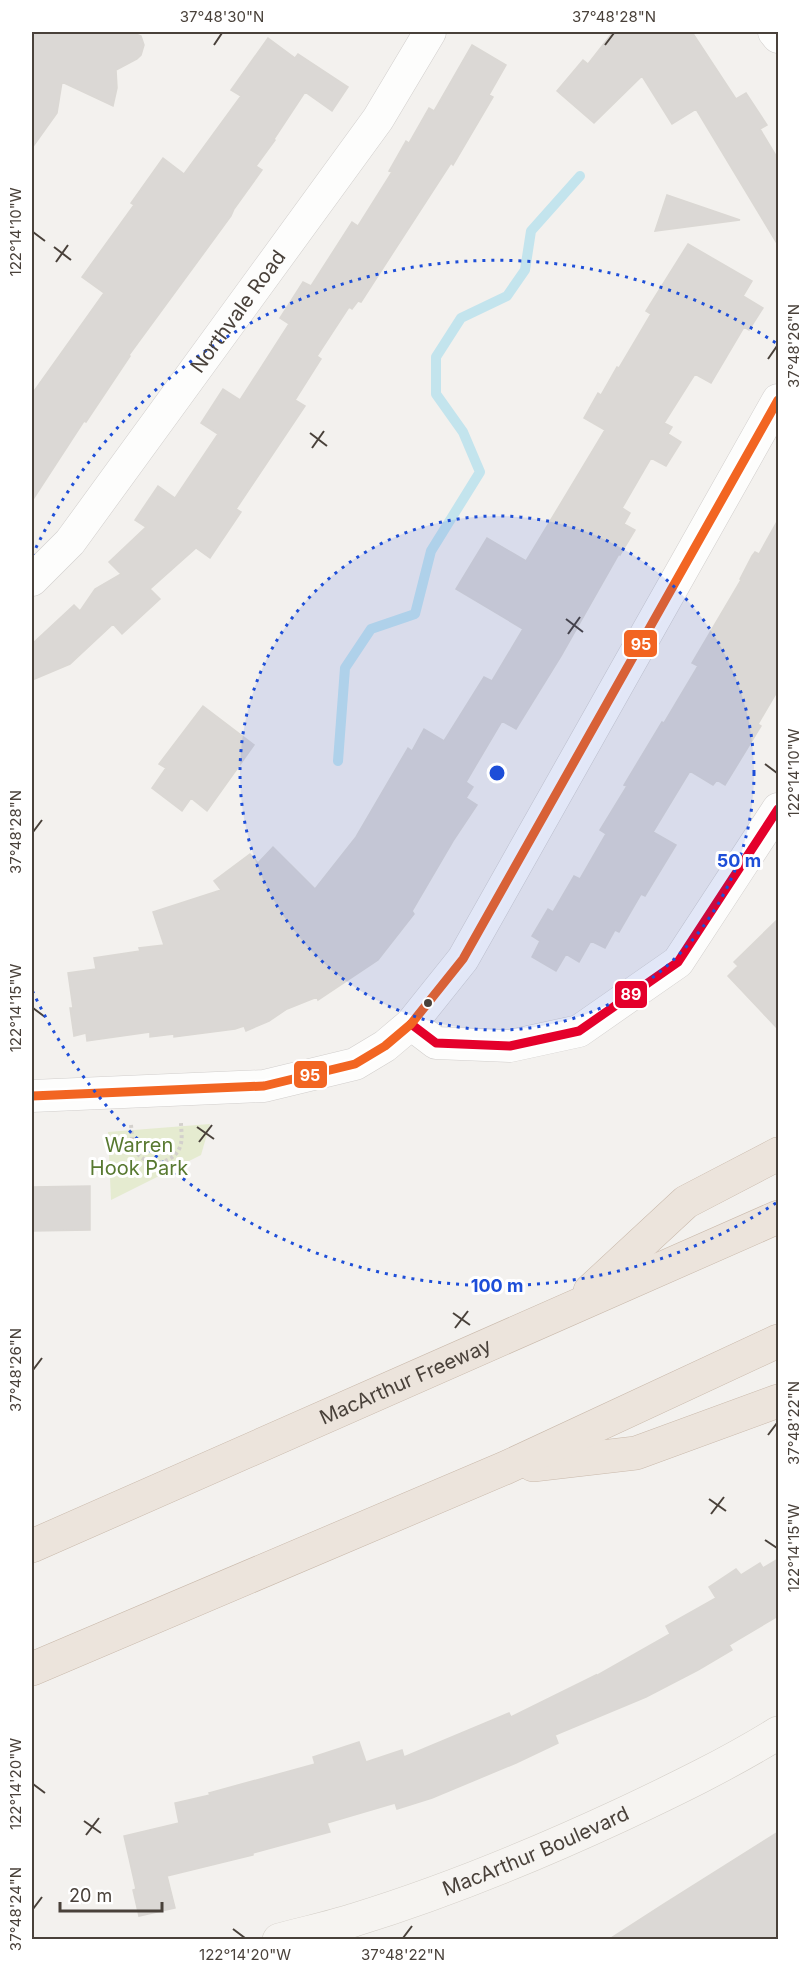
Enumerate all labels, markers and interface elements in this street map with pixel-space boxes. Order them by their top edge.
text: 37°48'30"N [180,7,264,26]
text: 37°48'28"N [572,7,656,26]
text: 122°14'10"W [6,187,25,276]
street label: Northvale Road [185,245,291,377]
text: 37°48'26"N [784,304,803,388]
line badge: 95 [623,629,658,658]
text: 95 [631,634,651,654]
text: 122°14'10"W [784,728,803,817]
centre of rings [487,763,507,783]
text: 37°48'28"N [6,790,25,874]
text: 50 m [717,850,761,871]
text: 122°14'15"W [6,964,25,1052]
line badge: 89 [614,980,648,1009]
text: 89 [621,984,641,1004]
unlabelled marker [422,997,434,1009]
line badge: 95 [293,1060,328,1089]
text: 95 [300,1065,320,1085]
park label: Warren Hook Park [90,1133,188,1180]
text: 100 m [471,1275,523,1296]
text: 37°48'26"N [6,1328,25,1412]
street label: MacArthur Freeway [316,1333,495,1430]
text: 37°48'22"N [784,1381,803,1465]
text: 122°14'15"W [784,1504,803,1592]
text: 122°14'20"W [6,1738,25,1830]
street label: MacArthur Boulevard [439,1801,633,1901]
text: 37°48'24"N [6,1867,25,1951]
scale bar [60,1875,162,1913]
text: 20 m [69,1885,112,1906]
text: 122°14'20"W [199,1945,291,1964]
text: 37°48'22"N [361,1945,445,1964]

